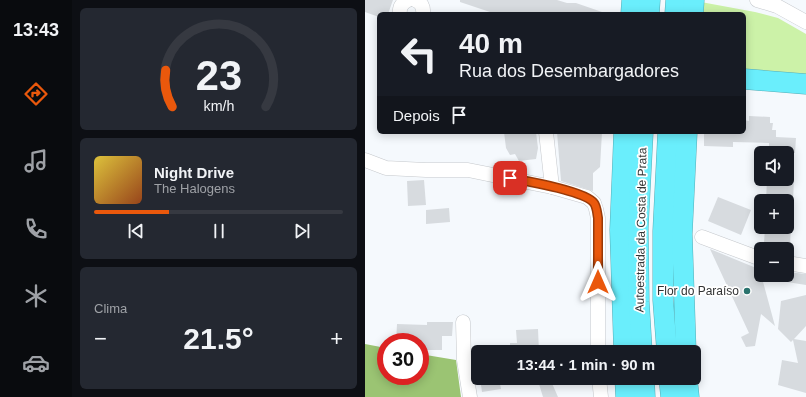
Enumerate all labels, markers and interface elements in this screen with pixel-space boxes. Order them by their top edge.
text: 13:43 [13,20,59,40]
icon: left [393,28,445,80]
text: 40 m [459,28,523,59]
text: 23 [195,52,242,99]
text: Rua dos Desembargadores [459,61,679,81]
icon: directions [22,80,50,108]
text: km/h [203,97,234,113]
icon: arrive [448,104,470,126]
text: Depois [393,107,440,124]
map controls [754,146,794,282]
button: sound [754,146,794,186]
icon: music [22,147,50,175]
street label: Autoestrada da Costa de Prata [633,147,649,313]
pin [493,161,527,195]
text: Night Drive [154,164,234,181]
icon: arrive [499,167,521,189]
text: The Halogens [154,181,235,196]
button: + [754,194,794,234]
icon: phone [22,215,50,243]
icon: previous [125,220,147,242]
icon: pause [208,220,230,242]
icon: next [291,220,313,242]
button: − [754,242,794,282]
position arrow [577,261,619,303]
icon: climate [22,282,50,310]
place label: Flor do Paraíso [657,284,739,298]
marker: Flor do Paraíso [742,286,752,296]
text: Clima [94,301,127,316]
text: 21.5° [183,322,254,355]
text: − [94,326,107,351]
text: + [330,326,343,351]
speed limit sign: 30 [377,333,429,385]
icon: car [22,349,50,377]
text: 13:44 · 1 min · 90 m [517,356,655,373]

